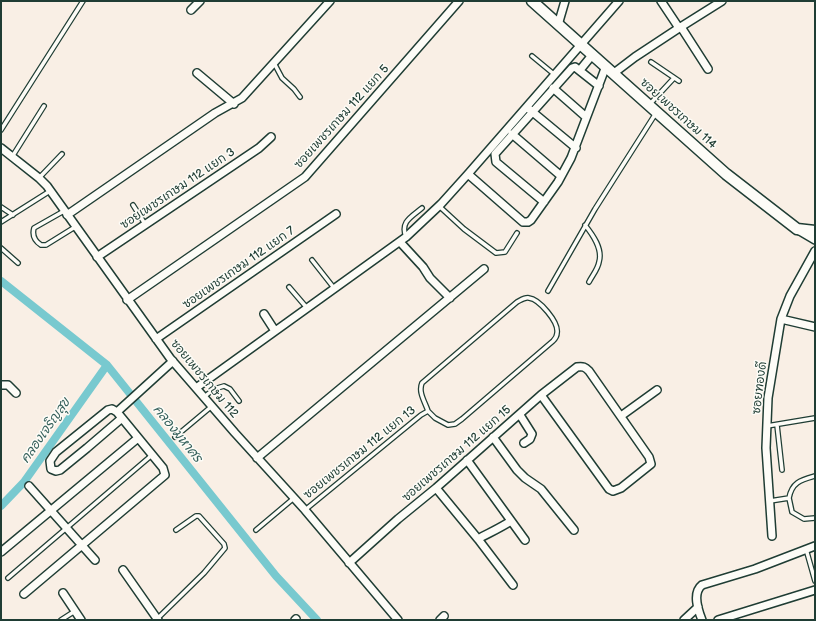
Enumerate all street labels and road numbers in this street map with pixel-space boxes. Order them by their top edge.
street label: ซอยเพชรเกษม 112 แยก 5 [292,62,392,172]
street label: ซอยเพชรเกษม 114 [637,76,719,152]
street label: ซอยเพชรเกษม 112 แยก 3 [118,145,238,233]
street label: ซอยเพชรเกษม 112 แยก 7 [180,224,298,312]
street label: ซอยเพชรเกษม 112 [167,337,241,421]
street label: ซอยทองดี [750,361,770,415]
street label: ซอยเพชรเกษม 112 แยก 13 [301,403,419,503]
street label: ซอยเพชรเกษม 112 แยก 15 [400,403,514,505]

